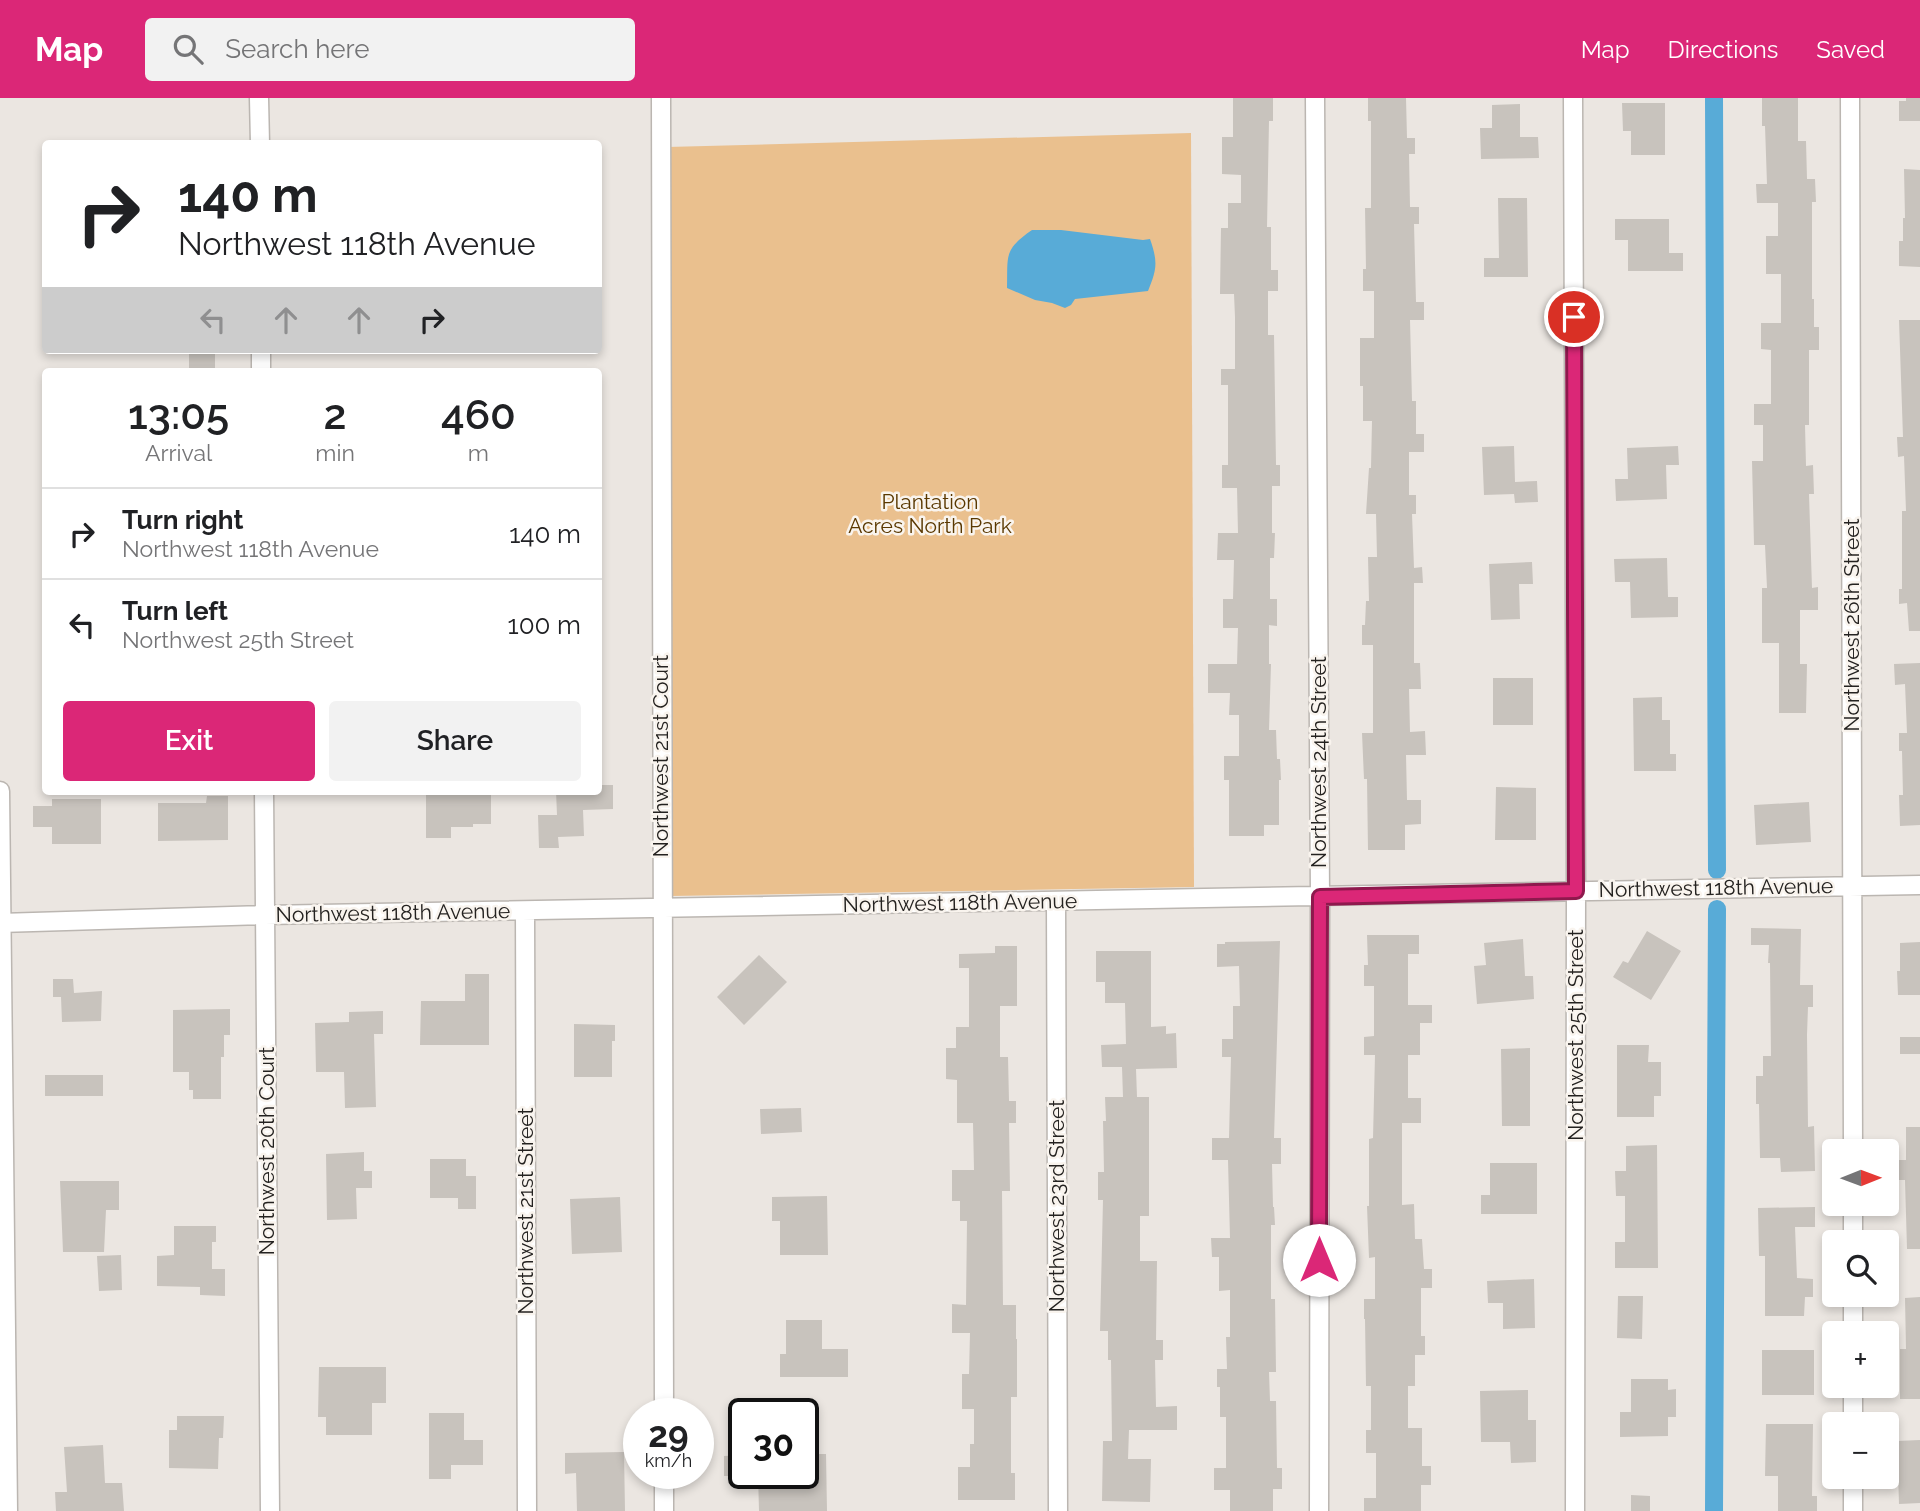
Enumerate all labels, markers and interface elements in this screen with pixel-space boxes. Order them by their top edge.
search box [145,18,635,81]
text: Map [35,30,103,69]
icon: search [169,30,207,68]
text: Search here [225,34,370,64]
text: Map [1581,35,1630,64]
text: Directions [1668,35,1778,64]
text: Saved [1816,35,1885,64]
text: 140 m [178,166,318,223]
icon: right [63,168,154,259]
text: Northwest 118th Avenue [178,225,535,262]
pin [1544,287,1604,347]
icon: arrive [1555,298,1593,336]
icon: left [194,301,232,339]
icon: ahead [267,301,305,339]
icon: ahead [340,301,378,339]
icon: right [413,301,451,339]
text: 13:05 [128,390,229,439]
text: 2 [324,390,347,439]
text: 460 [441,390,516,439]
text: Arrival [145,439,212,466]
text: min [315,439,355,466]
text: m [468,439,489,466]
park label: Plantation Acres North Park [848,489,1012,538]
text: Turn right [122,505,243,535]
icon: right [63,515,101,553]
text: 140 m [509,519,581,549]
street label: Northwest 26th Street [1839,519,1864,731]
text: Northwest 118th Avenue [122,535,379,562]
text: Turn left [122,596,228,626]
icon: left [63,606,101,644]
text: 100 m [508,610,581,640]
text: Northwest 25th Street [122,626,354,653]
street label: Northwest 21st Court [648,655,673,857]
street label: Northwest 24th Street [1306,656,1331,868]
button: Exit [63,701,315,781]
button: Share [329,701,581,781]
street label: Northwest 118th Avenue [1599,873,1833,902]
street label: Northwest 118th Avenue [843,888,1077,917]
street label: Northwest 118th Avenue [276,898,510,927]
street label: Northwest 25th Street [1563,929,1588,1141]
street label: Northwest 20th Court [254,1047,279,1255]
street label: Northwest 23rd Street [1044,1100,1069,1312]
street label: Northwest 21st Street [513,1107,538,1315]
north arrow [1822,1139,1899,1216]
map controls [1822,1139,1899,1489]
position arrow [1282,1223,1356,1297]
button: search [1822,1230,1899,1307]
button: + [1822,1321,1899,1398]
speed limit sign: 30 [728,1398,819,1489]
button: − [1822,1412,1899,1489]
text: 29 [648,1414,689,1455]
text: km/h [645,1450,692,1471]

